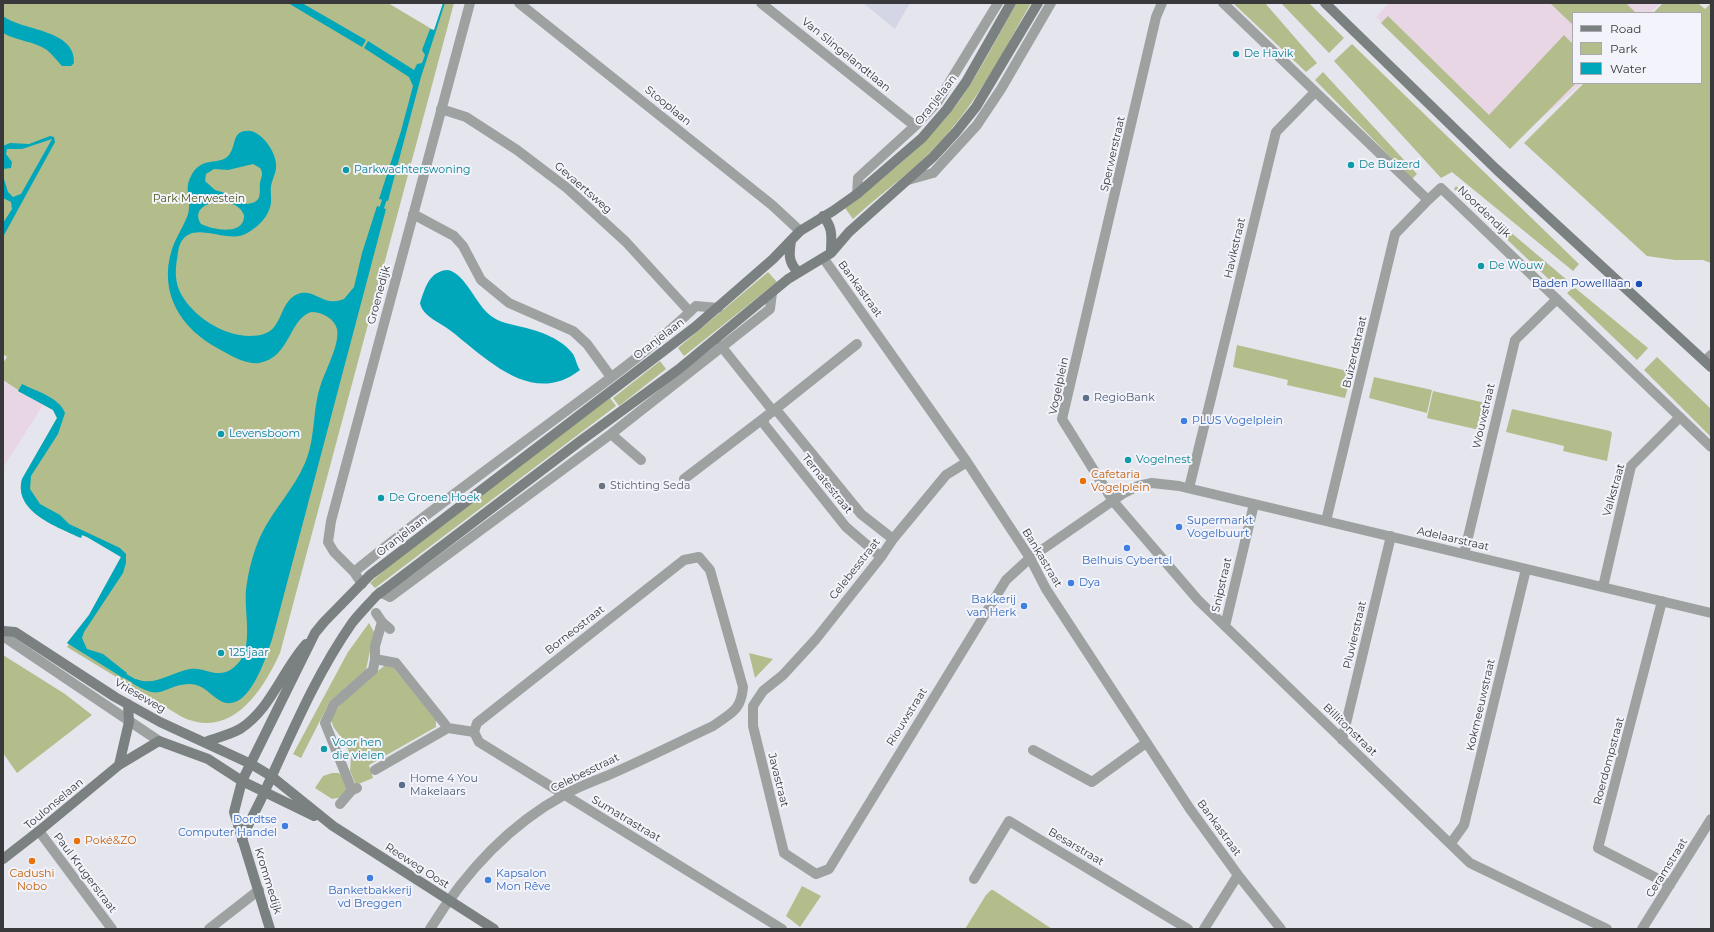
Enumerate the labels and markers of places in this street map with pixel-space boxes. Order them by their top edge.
place label: De Havik [1244,47,1293,61]
marker: De Havik [1231,49,1241,59]
place label: De Buizerd [1359,158,1420,172]
marker: De Buizerd [1346,160,1356,170]
place label: Parkwachterswoning [354,163,471,177]
marker: Parkwachterswoning [341,165,351,175]
place label: De Wouw [1489,259,1543,273]
marker: De Wouw [1476,261,1486,271]
place label: Baden Powelllaan [1532,277,1631,291]
marker: Baden Powelllaan [1634,279,1644,289]
place label: RegioBank [1094,391,1155,405]
marker: RegioBank [1081,393,1091,403]
place label: PLUS Vogelplein [1192,414,1283,428]
marker: PLUS Vogelplein [1179,416,1189,426]
place label: Levensboom [229,427,300,441]
marker: Levensboom [216,429,226,439]
place label: Vogelnest [1136,453,1191,467]
marker: Vogelnest [1123,455,1133,465]
place label: Cafetaria Vogelplein [1091,468,1150,494]
marker: Cafetaria Vogelplein [1078,476,1088,486]
place label: Stichting Seda [610,479,690,493]
marker: Stichting Seda [597,481,607,491]
place label: De Groene Hoek [389,491,480,505]
marker: De Groene Hoek [376,493,386,503]
place label: Supermarkt Vogelbuurt [1187,514,1253,540]
marker: Supermarkt Vogelbuurt [1174,522,1184,532]
marker: Belhuis Cybertel [1122,543,1132,553]
place label: Belhuis Cybertel [1082,554,1172,568]
place label: Dya [1079,576,1100,590]
marker: Dya [1066,578,1076,588]
place label: Bakkerij van Herk [967,593,1016,619]
marker: Bakkerij van Herk [1019,601,1029,611]
place label: 125 jaar [229,646,269,660]
marker: 125 jaar [216,648,226,658]
place label: Voor hen die vielen [332,736,385,762]
marker: Voor hen die vielen [319,744,329,754]
place label: Home 4 You Makelaars [410,772,478,798]
marker: Home 4 You Makelaars [397,780,407,790]
place label: Dordtse Computer Handel [178,813,277,839]
marker: Dordtse Computer Handel [280,821,290,831]
place label: Poké&ZO [85,834,136,848]
marker: Poké&ZO [72,836,82,846]
marker: Cadushi Nobo [27,856,37,866]
place label: Cadushi Nobo [10,867,54,893]
place label: Kapsalon Mon Rêve [496,867,551,893]
marker: Banketbakkerij vd Breggen [365,873,375,883]
marker: Kapsalon Mon Rêve [483,875,493,885]
place label: Banketbakkerij vd Breggen [328,884,412,910]

